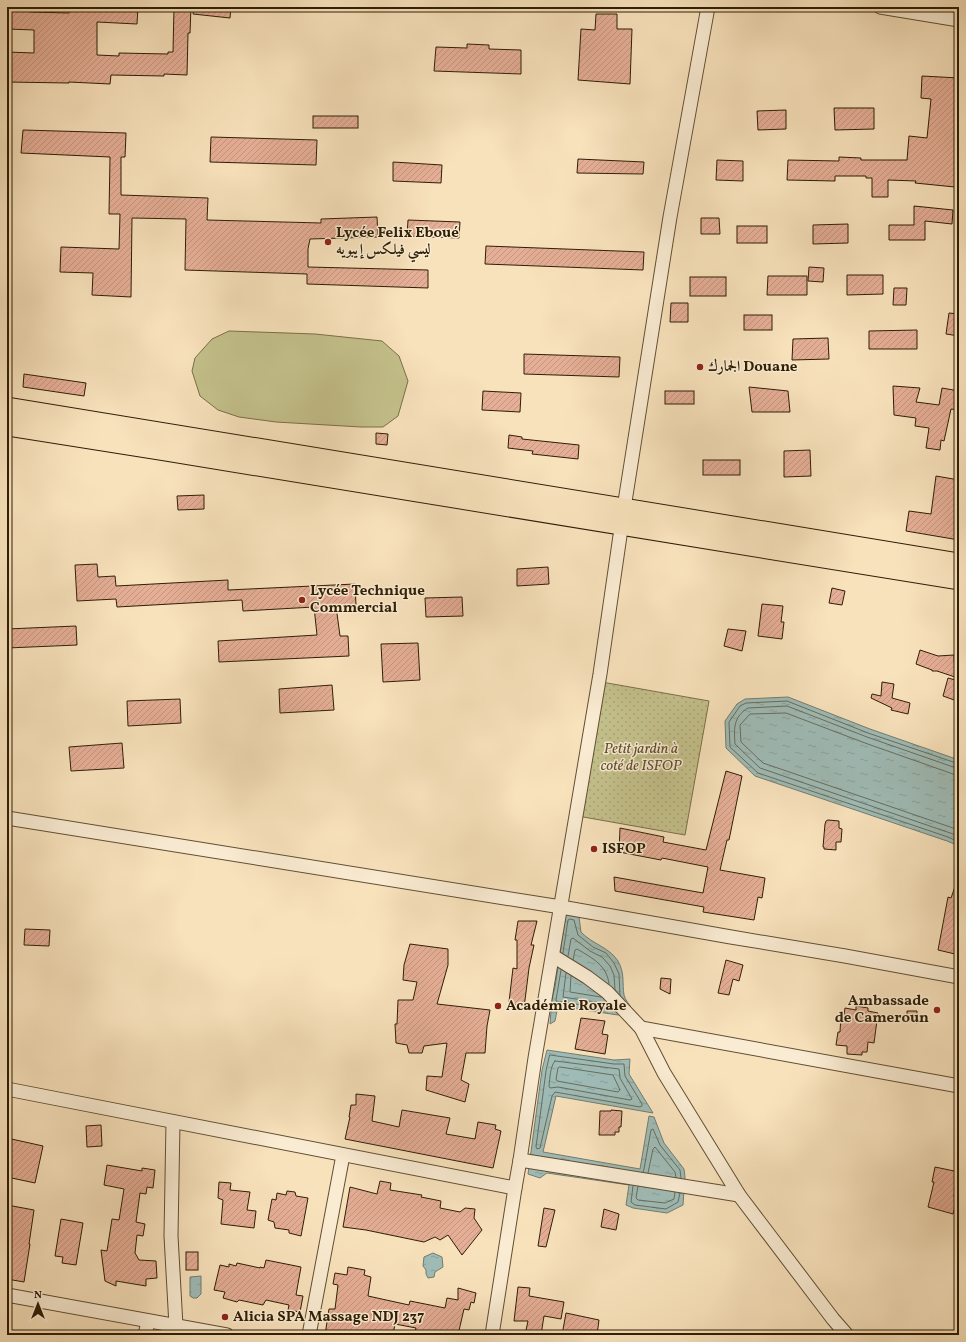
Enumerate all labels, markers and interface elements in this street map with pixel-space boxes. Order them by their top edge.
place label: Lycée Felix Eboué ليسي فيلكس إيبويه [336,223,459,263]
marker: Lycée Felix Eboué ليسي فيلكس إيبويه [323,237,333,247]
place label: الجمارك Douane [708,357,798,378]
marker: الجمارك Douane [695,362,705,372]
place label: Lycée Technique Commercial [310,581,425,619]
marker: Lycée Technique Commercial [297,595,307,605]
park label: Petit jardin à coté de ISFOP [601,739,683,777]
place label: ISFOP [602,839,646,860]
marker: ISFOP [589,844,599,854]
place label: Ambassade de Cameroun [835,991,929,1029]
place label: Académie Royale [506,996,627,1017]
marker: Académie Royale [493,1001,503,1011]
marker: Ambassade de Cameroun [932,1005,942,1015]
north arrow [18,1284,58,1324]
text: N [34,1288,42,1303]
place label: Alicia SPA Massage NDJ 237 [233,1307,424,1328]
marker: Alicia SPA Massage NDJ 237 [220,1312,230,1322]

